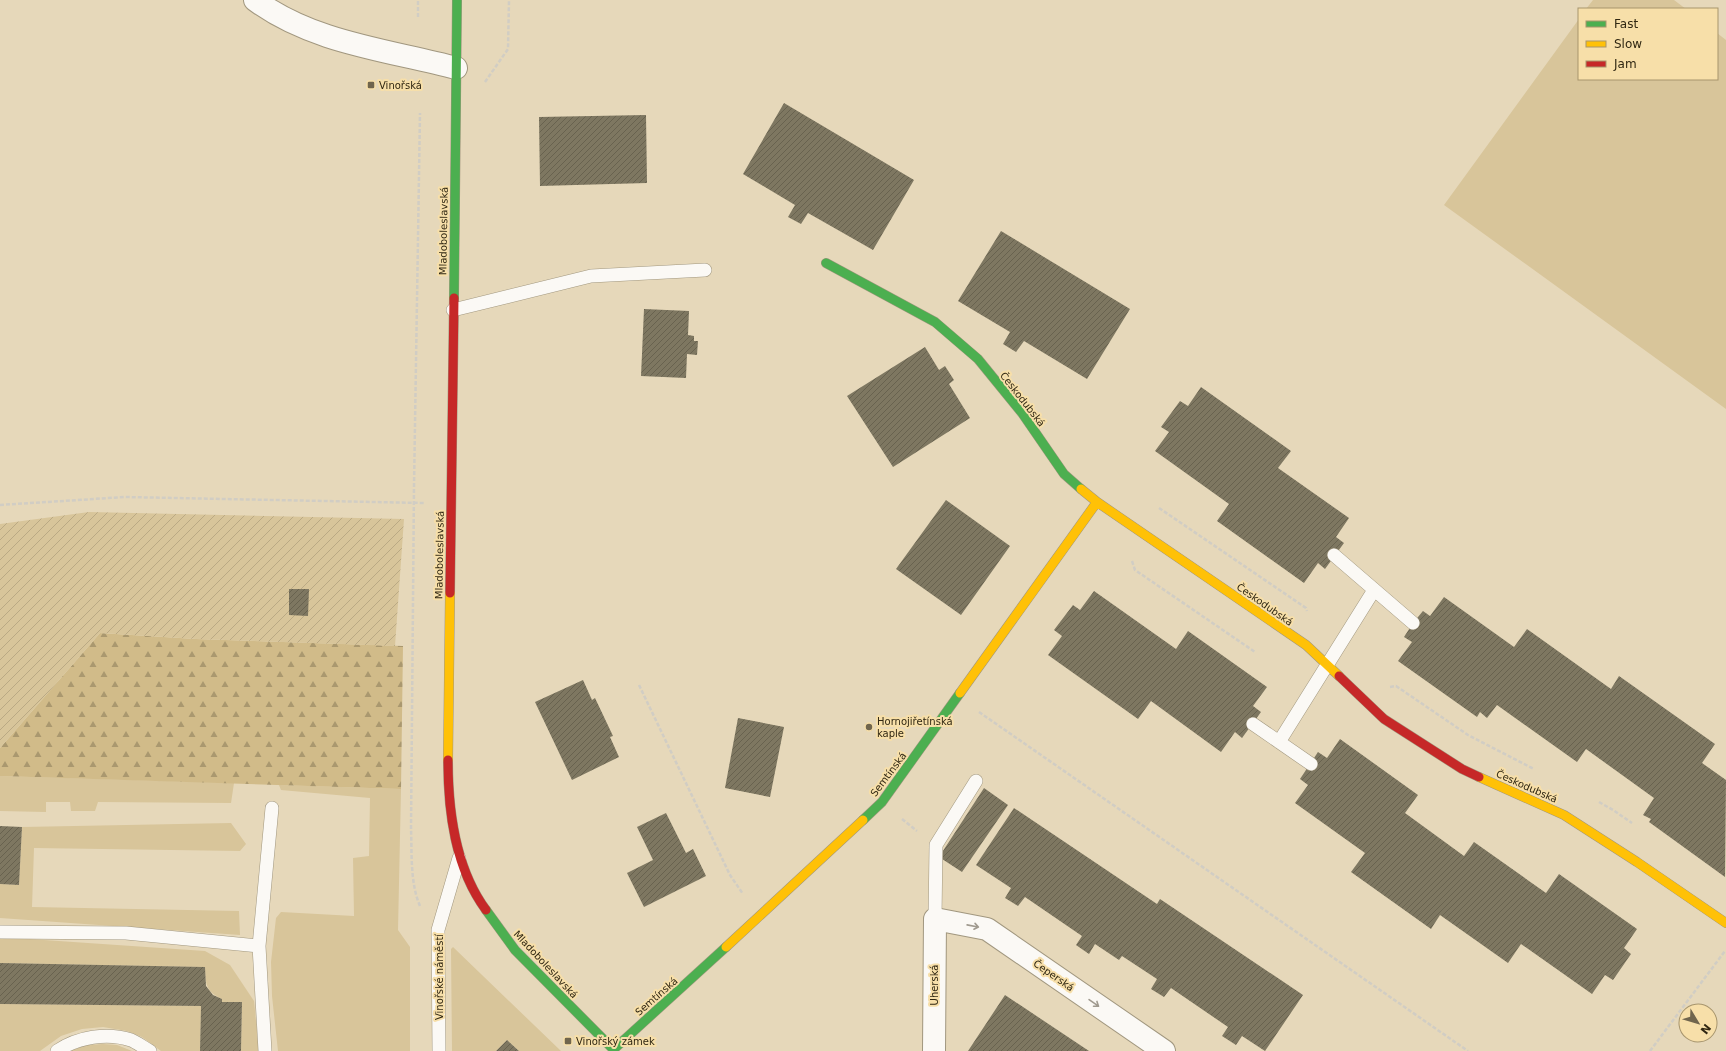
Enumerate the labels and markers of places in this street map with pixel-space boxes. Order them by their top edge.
marker: Vinořská [366,80,376,90]
place label: Vinořská [379,80,422,91]
place label: Hornojiřetínská kaple [877,716,953,739]
marker: Hornojiřetínská kaple [864,722,874,732]
marker: Vinořský zámek [563,1036,573,1046]
place label: Vinořský zámek [576,1036,655,1047]

